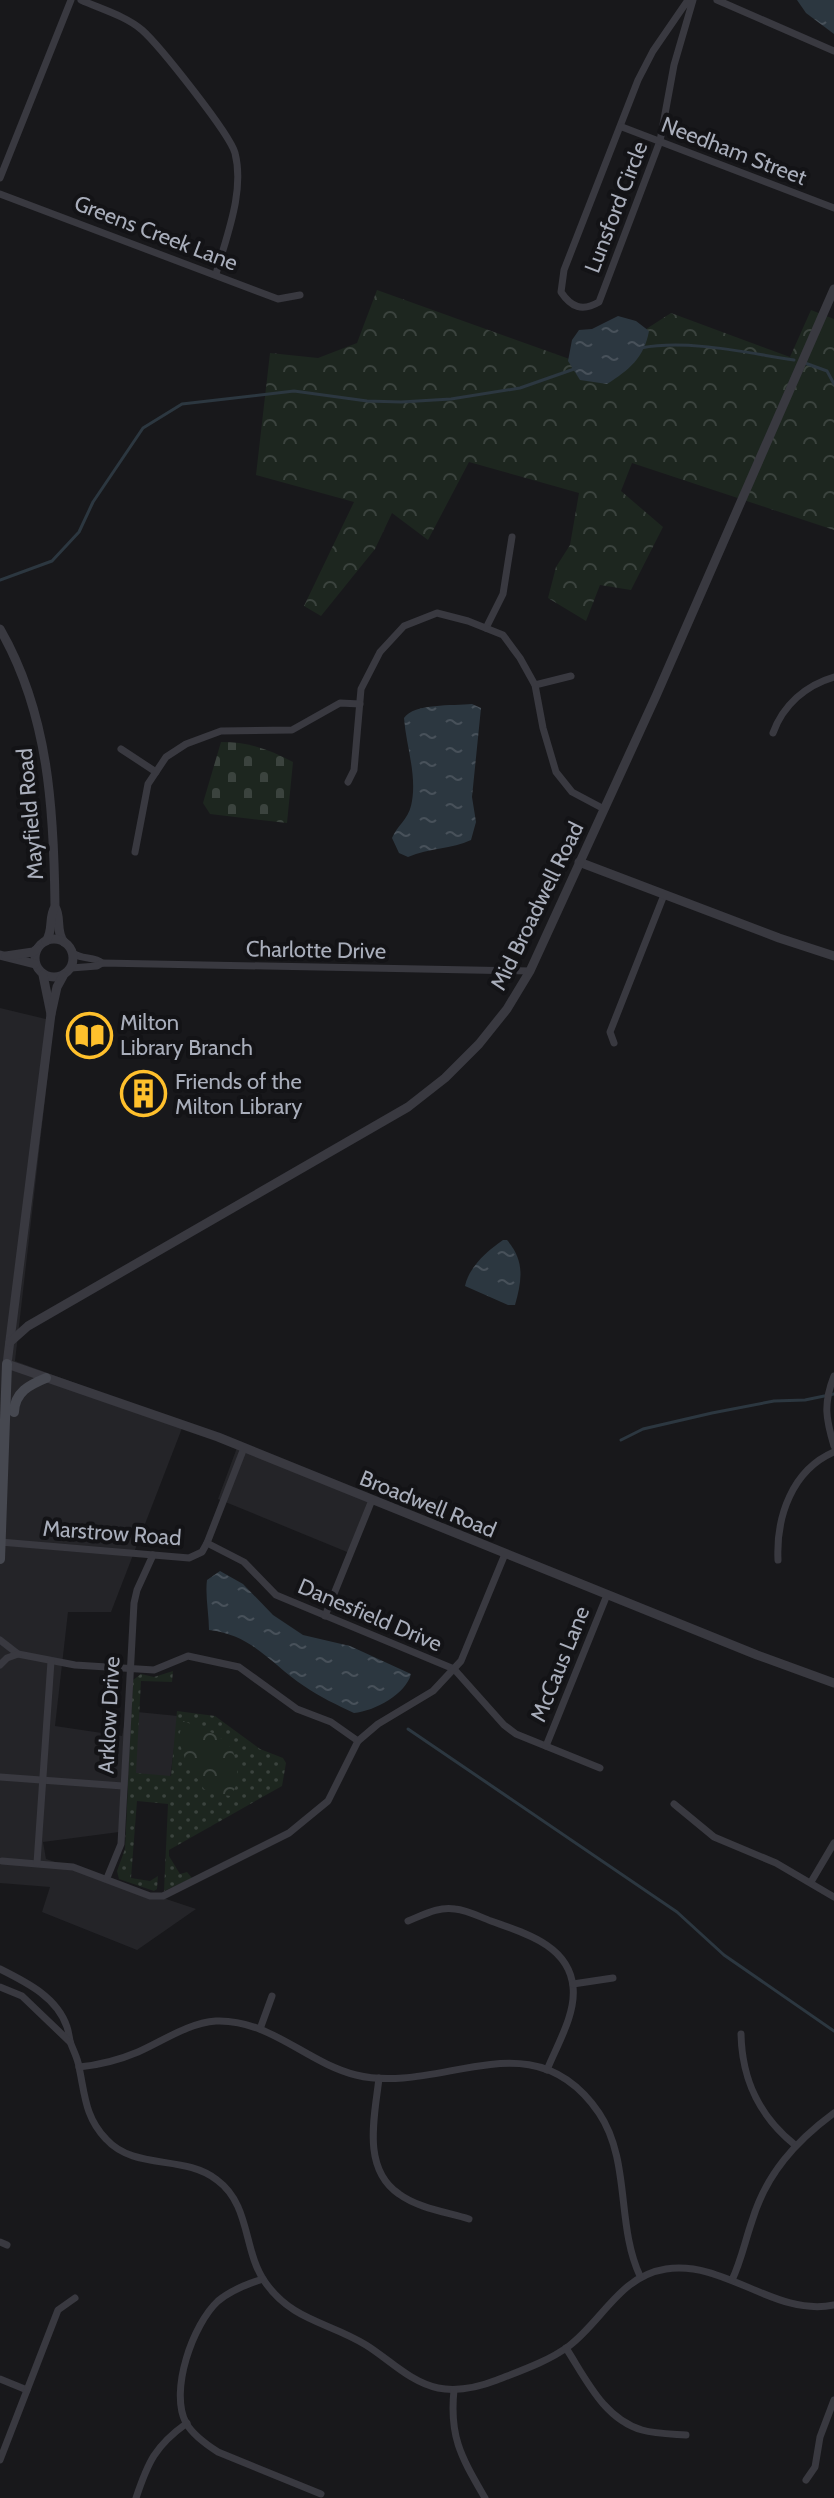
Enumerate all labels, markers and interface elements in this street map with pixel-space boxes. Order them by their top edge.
street label: Needham Street [658,111,811,191]
street label: Lunsford Circle [579,137,653,277]
street label: Greens Creek Lane [71,189,241,277]
street label: Mayfield Road [11,747,49,881]
street label: Mid Broadwell Road [484,817,590,995]
street label: Charlotte Drive [246,935,386,965]
place label: Milton Library Branch [120,1009,253,1061]
library icon: Milton Library Branch [65,1011,113,1059]
place label: Friends of the Milton Library [175,1068,302,1120]
building icon: Friends of the Milton Library [120,1070,168,1118]
street label: Broadwell Road [356,1464,500,1544]
street label: Marstrow Road [42,1515,182,1551]
street label: Danesfield Drive [294,1573,446,1657]
street label: McCaus Lane [525,1602,595,1726]
street label: Arklow Drive [92,1656,126,1774]

